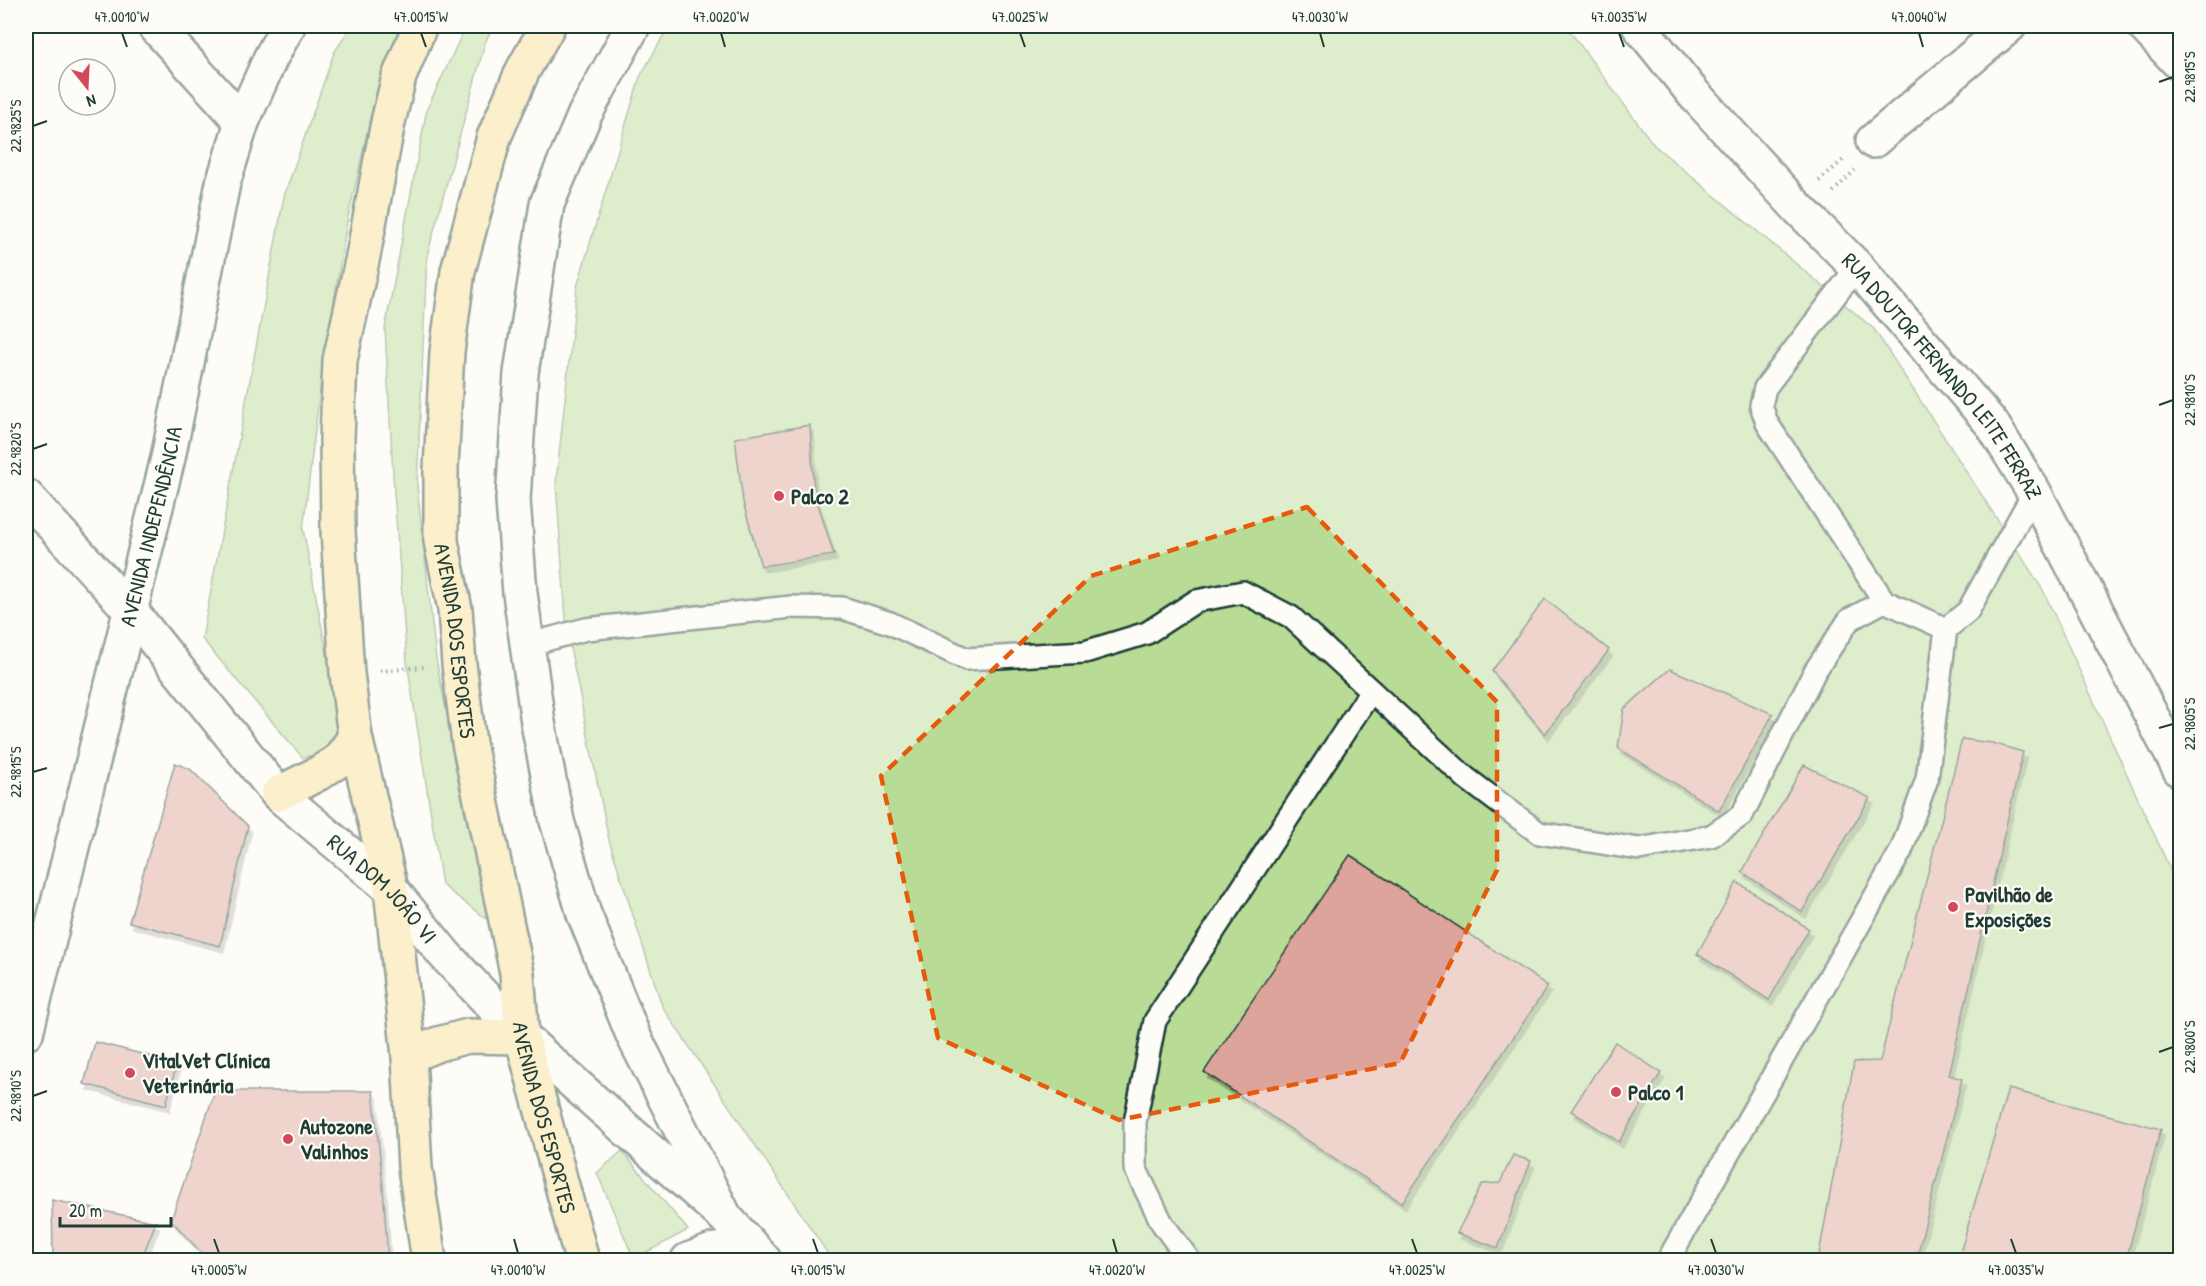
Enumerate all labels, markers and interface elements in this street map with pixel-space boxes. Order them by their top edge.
text: 47.0010°W [95,6,150,27]
text: 47.0015°W [394,6,449,27]
text: 47.0020°W [693,6,750,27]
text: 47.0025°W [992,6,1049,27]
text: 47.0030°W [1292,6,1349,27]
text: 47.0035°W [1591,6,1647,27]
text: 47.0040°W [1892,6,1947,27]
text: 22.9815°S [2179,51,2200,103]
north arrow [57,57,117,117]
text: N [84,89,99,113]
text: 22.9825°S [5,99,26,152]
street label: RUA DOUTOR FERNANDO LEITE FERRAZ [1836,246,2050,504]
text: 22.9810°S [2179,374,2200,426]
text: 22.9820°S [5,422,26,476]
street label: AVENIDA INDEPENDÊNCIA [112,423,189,629]
place label: Palco 2 [791,481,850,511]
marker: Palco 2 [772,489,786,503]
street label: AVENIDA DOS ESPORTES [427,540,483,740]
text: 22.9805°S [2179,698,2200,750]
text: 22.9815°S [5,746,26,798]
street label: RUA DOM JOÃO VI [321,827,444,950]
place label: Pavilhão de Exposições [1965,879,2053,935]
marker: Pavilhão de Exposições [1946,900,1960,914]
text: 22.9800°S [2179,1020,2200,1074]
street label: AVENIDA DOS ESPORTES [506,1021,584,1216]
place label: VitalVet Clínica Veterinária [142,1045,270,1100]
marker: VitalVet Clínica Veterinária [123,1066,137,1080]
text: 22.9810°S [5,1070,26,1122]
place label: Palco 1 [1628,1077,1684,1107]
marker: Palco 1 [1609,1085,1623,1099]
place label: Autozone Valinhos [300,1111,373,1166]
marker: Autozone Valinhos [281,1132,295,1146]
scale bar [60,1190,171,1228]
text: 20 m [69,1198,102,1223]
text: 47.0005°W [191,1259,247,1280]
text: 47.0010°W [491,1259,546,1280]
text: 47.0015°W [791,1259,846,1280]
text: 47.0020°W [1089,1259,1146,1280]
text: 47.0025°W [1389,1259,1446,1280]
text: 47.0030°W [1688,1259,1745,1280]
text: 47.0035°W [1988,1259,2044,1280]

